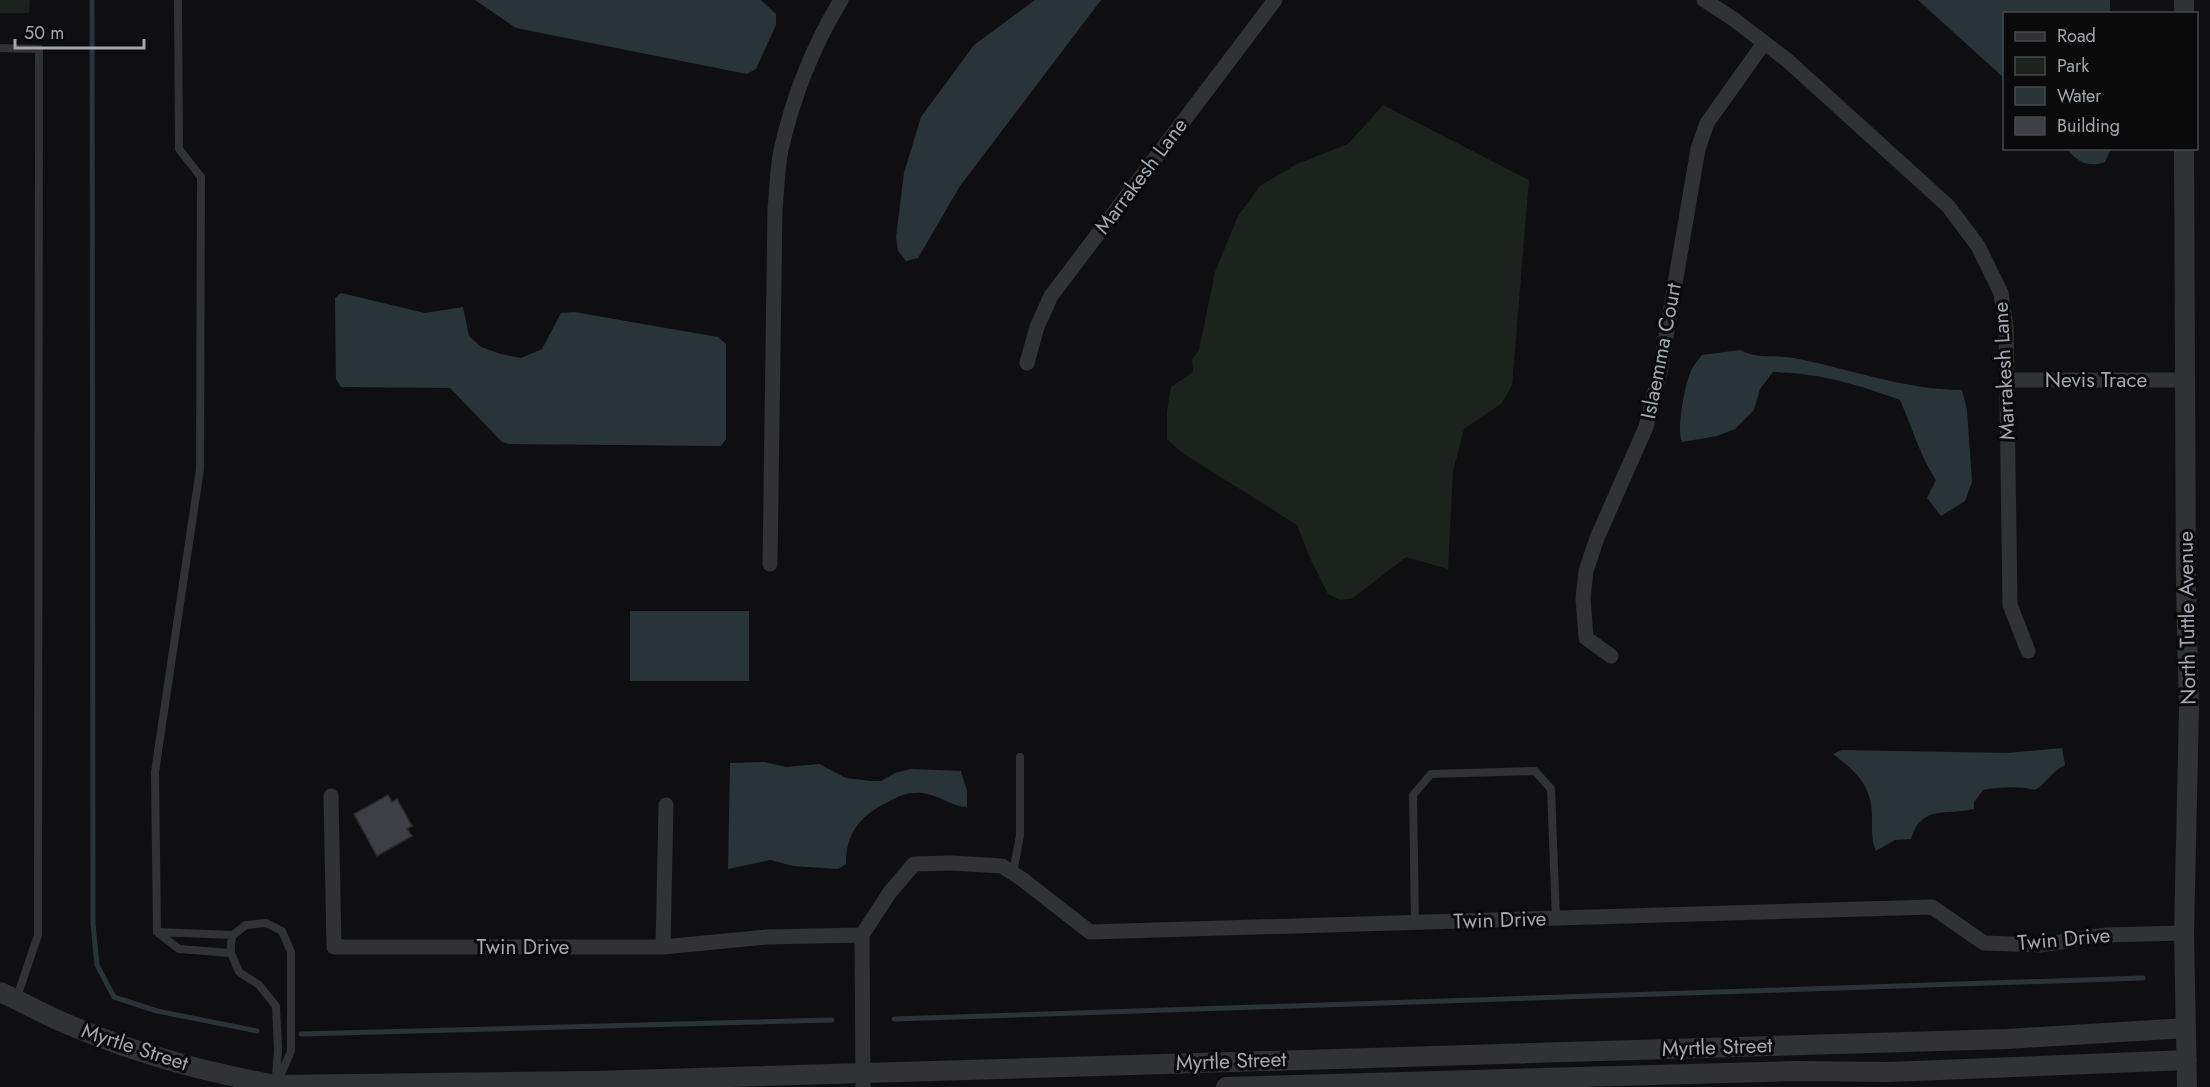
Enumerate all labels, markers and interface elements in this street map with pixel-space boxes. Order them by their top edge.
scale bar [15,12,144,50]
legend [2003,12,2198,150]
text: 50 m [24,20,64,46]
text: Road [2057,23,2096,49]
text: Park [2057,53,2089,79]
text: Water [2057,83,2102,109]
street label: Marrakesh Lane [1087,112,1195,240]
text: Building [2057,113,2120,139]
street label: Islaemma Court [1633,281,1689,421]
street label: Marrakesh Lane [1985,301,2023,441]
street label: Nevis Trace [2045,365,2147,395]
street label: North Tuttle Avenue [2170,531,2204,705]
street label: Twin Drive [1453,903,1547,937]
street label: Twin Drive [2016,920,2112,958]
street label: Twin Drive [477,932,570,962]
street label: Myrtle Street [78,1016,192,1078]
street label: Myrtle Street [1661,1030,1773,1064]
street label: Myrtle Street [1175,1044,1287,1078]

